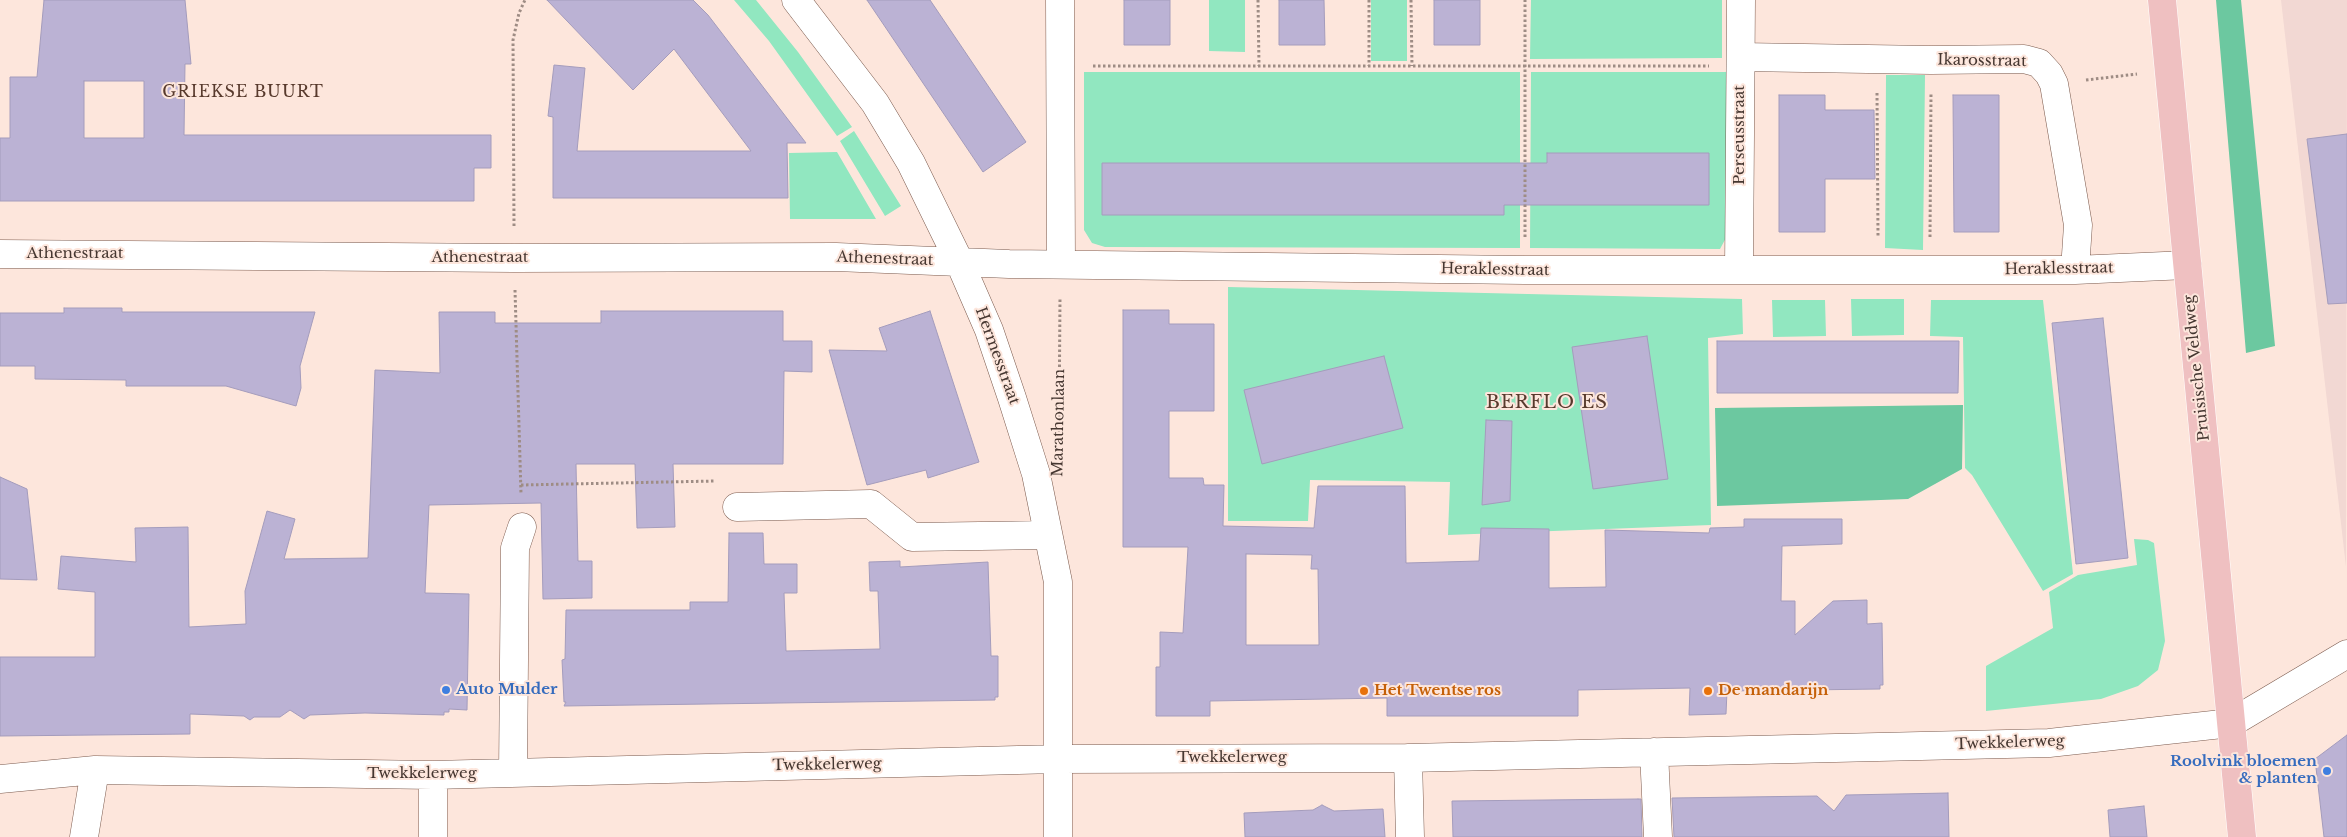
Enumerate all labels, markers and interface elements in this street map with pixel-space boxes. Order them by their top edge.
street label: Ikarosstraat [1937,51,2027,71]
district label: GRIEKSE BUURT [161,82,325,102]
street label: Perseusstraat [1731,85,1749,185]
street label: Athenestraat [27,245,123,263]
street label: Athenestraat [836,248,934,270]
street label: Athenestraat [432,249,528,267]
street label: Heraklesstraat [2004,259,2114,279]
street label: Heraklesstraat [1440,260,1550,280]
street label: Pruisische Veldweg [2180,294,2214,442]
street label: Hermesstraat [971,305,1023,407]
street label: Marathonlaan [1049,369,1069,477]
district label: BERFLO ES [1485,392,1609,414]
place label: Auto Mulder [456,681,557,699]
place label: Het Twentse ros [1374,682,1501,700]
place label: De mandarijn [1718,682,1828,700]
marker: Auto Mulder [440,684,452,696]
marker: Het Twentse ros [1358,685,1370,697]
marker: De mandarijn [1702,685,1714,697]
street label: Twekkelerweg [1955,732,2065,754]
street label: Twekkelerweg [1177,749,1287,767]
place label: Roolvink bloemen & planten [2170,753,2317,788]
street label: Twekkelerweg [772,755,882,775]
street label: Twekkelerweg [367,765,477,783]
marker: Roolvink bloemen & planten [2321,765,2333,777]

